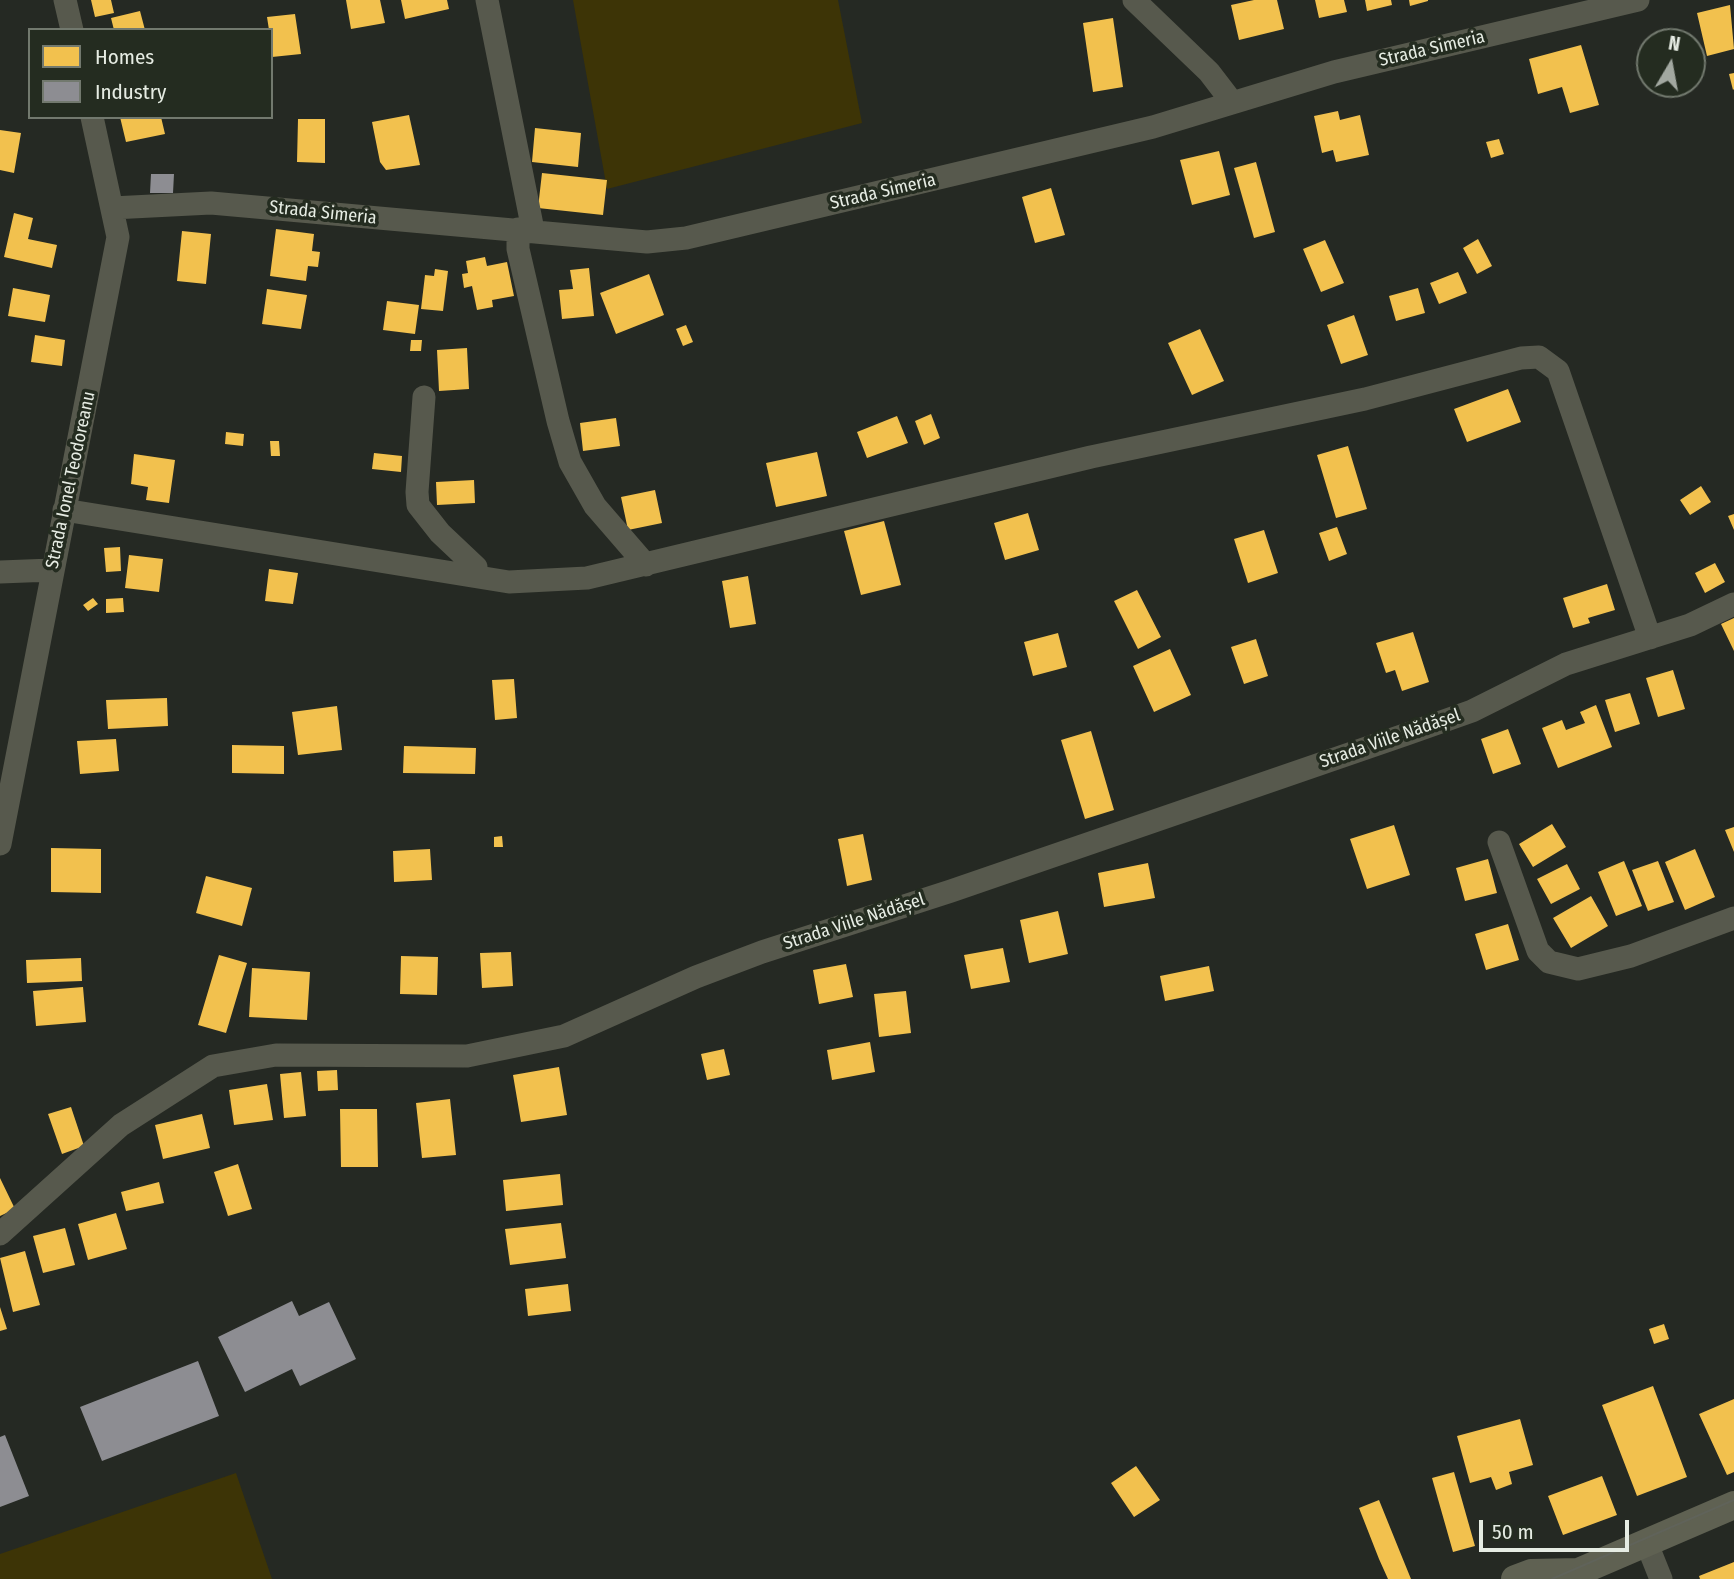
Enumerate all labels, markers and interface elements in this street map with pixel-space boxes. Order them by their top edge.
street label: Strada Simeria [1377,26,1487,72]
legend [28,28,273,119]
north arrow [1636,28,1706,98]
text: N [1667,31,1682,56]
text: Homes [95,44,154,70]
text: Industry [95,79,166,105]
street label: Strada Simeria [828,169,938,215]
street label: Strada Simeria [268,197,378,229]
street label: Strada Ionel Teodoreanu [42,389,100,571]
street label: Strada Viile Nădășel [1317,705,1463,773]
street label: Strada Viile Nădășel [781,889,927,955]
scale bar [1482,1506,1632,1550]
text: 50 m [1492,1519,1534,1545]

